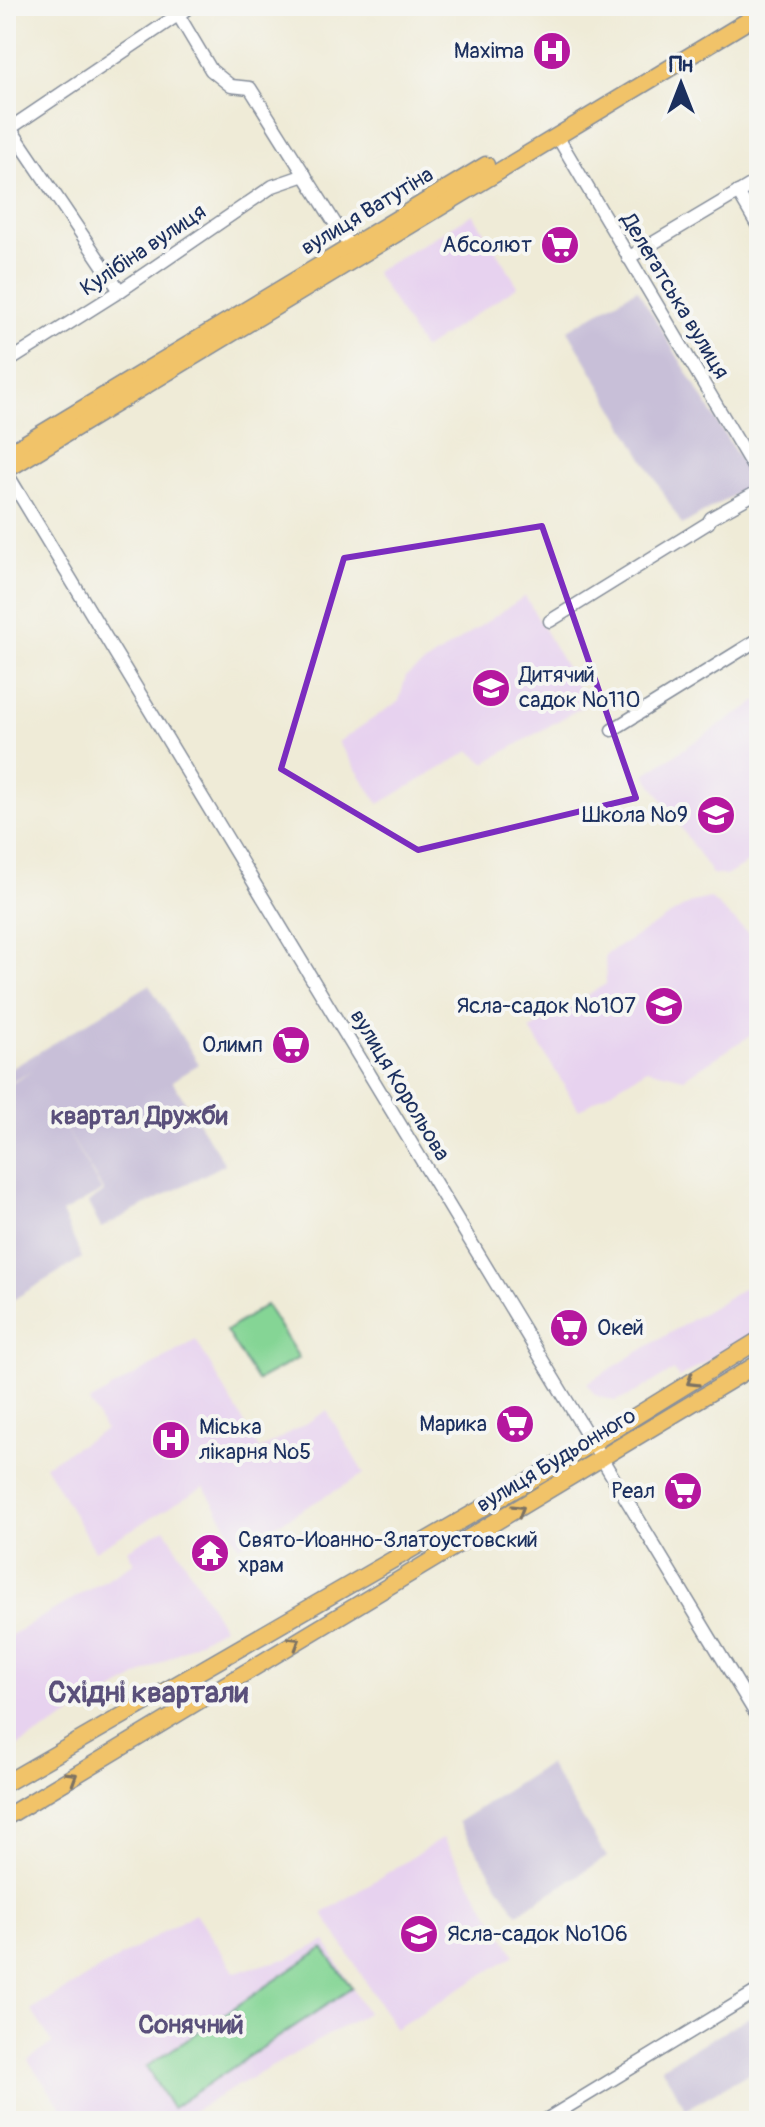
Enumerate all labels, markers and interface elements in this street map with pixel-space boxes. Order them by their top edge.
hospital icon: Maxima [531,30,573,72]
place label: Maxima [454,37,524,65]
north arrow [641,44,721,124]
text: Пн [669,51,693,79]
street label: вулиця Ватутіна [296,160,438,262]
street label: Кулібіна вулиця [75,198,211,302]
street label: Делегатська вулиця [614,207,736,384]
supermarket icon: Абсолют [539,224,581,266]
place label: Абсолют [442,231,532,259]
place label: Дитячий садок №110 [518,661,640,714]
school or university icon: Дитячий садок №110 [470,667,512,709]
school or university icon: Школа №9 [695,794,737,836]
place label: Школа №9 [582,801,688,829]
school or university icon: Ясла-садок №107 [643,985,685,1027]
place label: Ясла-садок №107 [456,992,636,1020]
street label: вулиця Корольова [344,1004,456,1166]
supermarket icon: Олимп [270,1024,312,1066]
place label: Олимп [202,1031,263,1059]
district label: квартал Дружби [50,1100,228,1132]
supermarket icon: Окей [548,1307,590,1349]
place label: Окей [597,1314,644,1342]
one-way arrow [686,1371,701,1386]
street label: вулиця Будьонного [471,1401,641,1519]
supermarket icon: Марика [494,1403,536,1445]
place label: Марика [419,1410,487,1438]
place label: Міська лікарня №5 [199,1413,311,1466]
hospital icon: Міська лікарня №5 [150,1419,192,1461]
supermarket icon: Реал [662,1470,704,1512]
place label: Реал [611,1477,655,1505]
one-way arrow [510,1504,525,1519]
place label: Свято-Иоанно-Златоустовский храм [238,1526,538,1579]
temple icon: Свято-Иоанно-Златоустовский храм [189,1532,231,1574]
one-way arrow [286,1636,301,1652]
district label: Східні квартали [48,1674,249,1711]
one-way arrow [64,1771,78,1786]
school or university icon: Ясла-садок №106 [398,1913,440,1955]
place label: Ясла-садок №106 [447,1920,628,1948]
district label: Сонячний [138,2009,244,2041]

